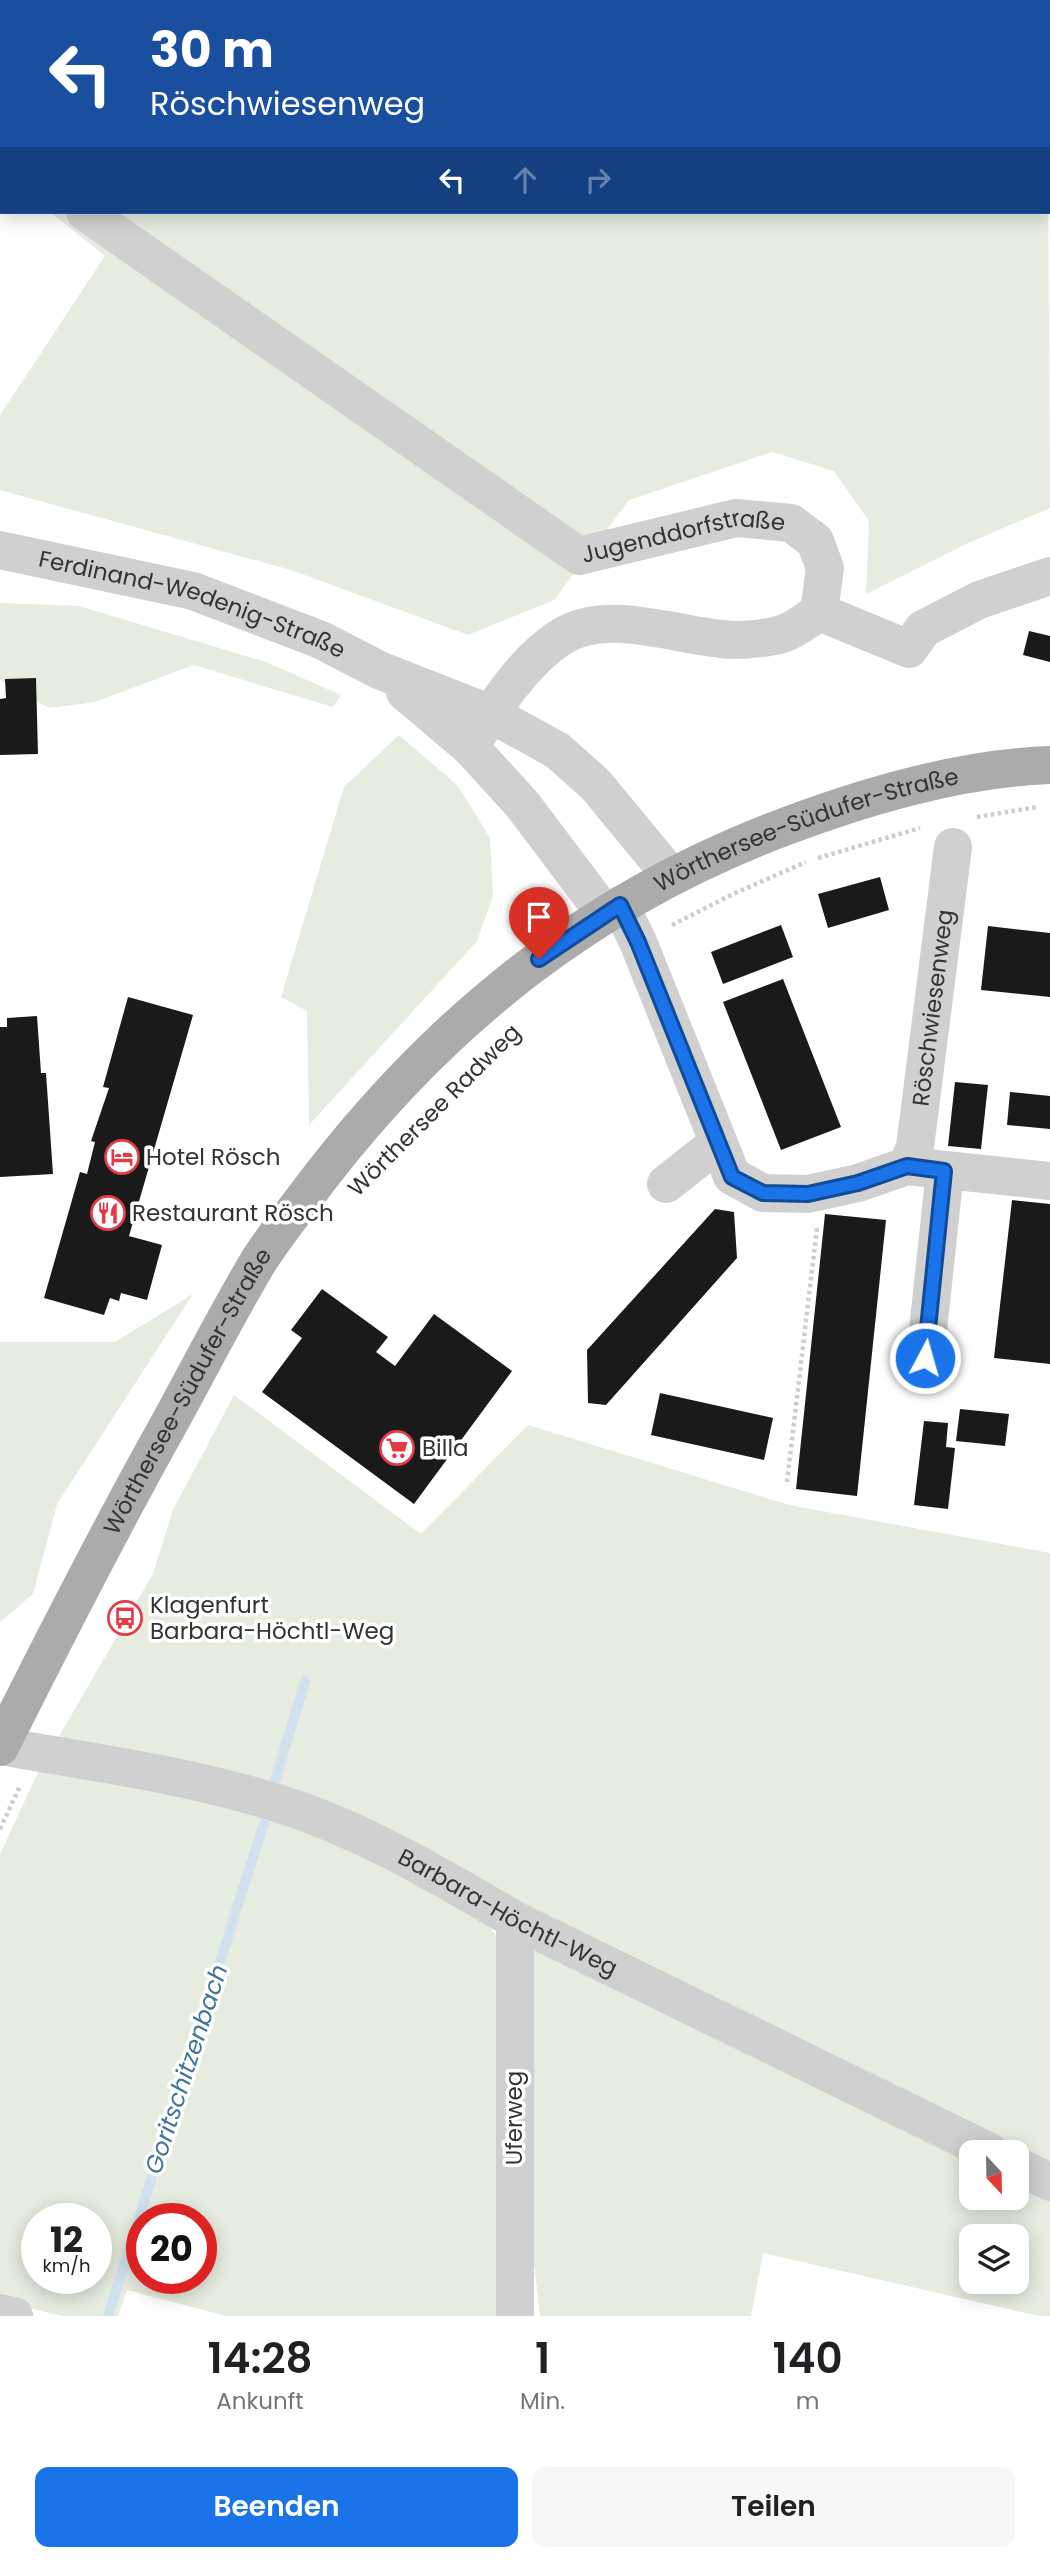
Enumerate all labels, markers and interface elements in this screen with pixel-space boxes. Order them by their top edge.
text: 30 m [150,16,274,84]
icon: left [35,28,126,119]
text: Röschwiesenweg [150,81,425,126]
icon: left [433,161,471,199]
icon: ahead [506,161,544,199]
icon: right [579,161,617,199]
street label: Jugenddorfstraße [578,502,787,571]
street label: Ferdinand-Wedenig-Straße [36,543,351,666]
street label: Wörthersee-Südufer-Straße [648,760,961,900]
pin [509,887,569,959]
icon: arrive [520,898,558,936]
street label: Röschwiesenweg [904,908,961,1108]
street label: Wörthersee Radweg [341,1017,527,1203]
hotel icon: Hotel Rösch [103,1138,141,1176]
place label: Hotel Rösch [146,1141,280,1173]
restaurant icon: Restaurant Rösch [89,1194,127,1232]
place label: Restaurant Rösch [132,1197,334,1229]
street label: Wörthersee-Südufer-Straße [96,1242,279,1540]
position arrow [888,1321,962,1395]
supermarket icon: Billa [378,1429,416,1467]
place label: Billa [422,1432,469,1464]
place label: Klagenfurt Barbara-Höchtl-Weg [150,1589,394,1647]
bus stop icon: Klagenfurt Barbara-Höchtl-Weg [106,1599,144,1637]
street label: Barbara-Höchtl-Weg [393,1841,623,1984]
water label: Goritschitzenbach [137,1960,235,2178]
street label: Uferweg [498,2071,530,2165]
north arrow [959,2140,1029,2210]
map controls [959,2140,1029,2294]
speed limit sign: 20 [126,2203,217,2294]
text: 12 [50,2215,83,2264]
button: layers [959,2224,1029,2294]
text: km/h [43,2253,90,2278]
text: 14:28 [207,2329,313,2388]
text: 1 [535,2329,550,2388]
text: 140 [772,2329,843,2388]
text: Ankunft [216,2385,304,2417]
text: Min. [520,2385,565,2417]
text: m [796,2385,819,2417]
button: Beenden [35,2467,518,2547]
button: Teilen [532,2467,1015,2547]

